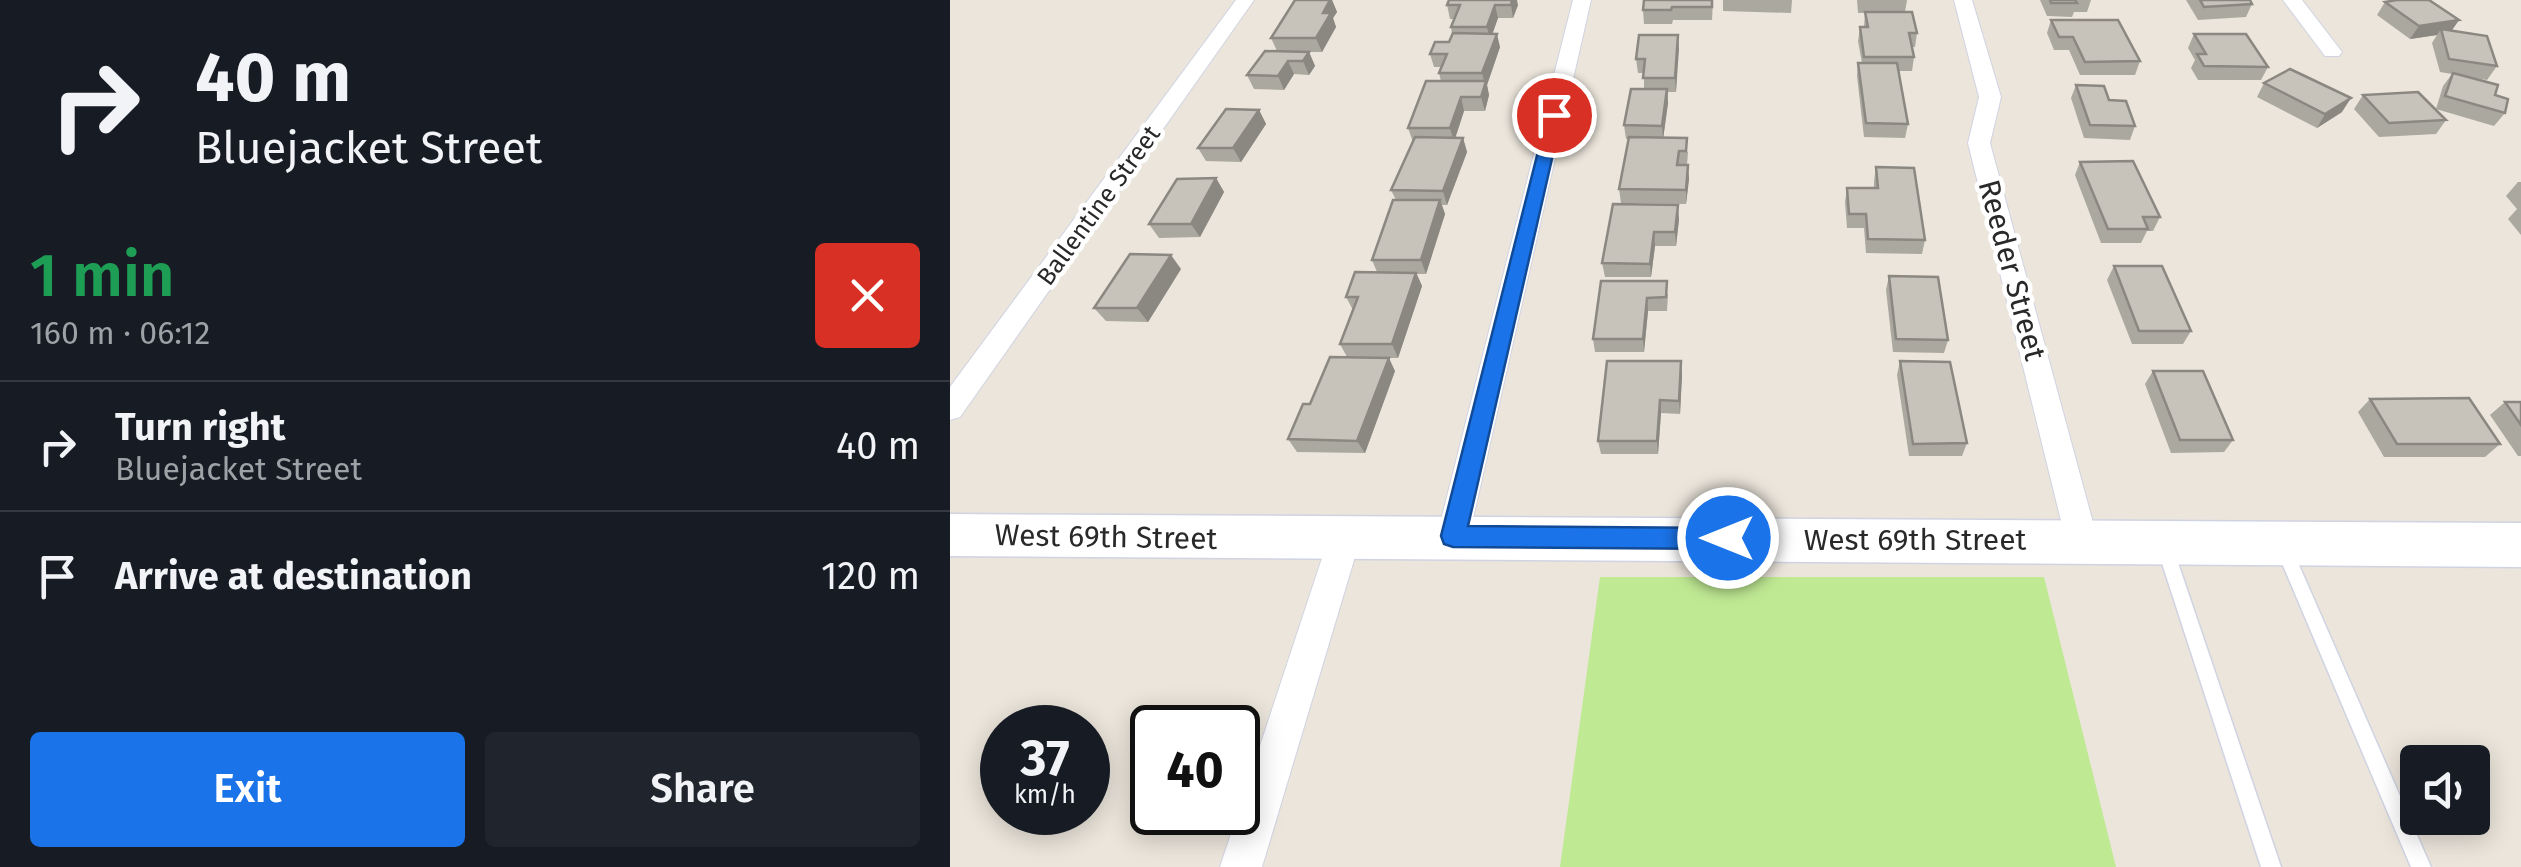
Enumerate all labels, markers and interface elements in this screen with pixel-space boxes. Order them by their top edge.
text: 40 m [195,36,351,120]
icon: right [30,40,160,170]
pin [1512,73,1597,158]
icon: arrive [1527,88,1582,143]
street label: Ballentine Street [1031,119,1167,291]
text: Bluejacket Street [195,121,542,175]
street label: Reeder Street [1971,176,2053,364]
text: 1 min [30,240,175,312]
button: close [815,243,920,348]
text: 160 m · 06:12 [30,314,210,352]
text: Turn right [115,404,285,450]
icon: right [30,419,85,474]
text: 40 m [836,423,920,469]
text: Bluejacket Street [115,450,362,488]
position arrow [1676,486,1780,590]
street label: West 69th Street [994,517,1218,557]
street label: West 69th Street [1804,522,2026,558]
icon: arrive [30,549,85,604]
text: Arrive at destination [115,553,472,599]
text: 120 m [821,553,920,599]
speed limit sign: 40 [1130,705,1260,835]
text: 37 [1020,728,1070,788]
button: Exit [30,732,465,847]
button: Share [485,732,920,847]
map controls [2400,745,2490,835]
button: sound [2400,745,2490,835]
text: km/h [1014,780,1076,810]

